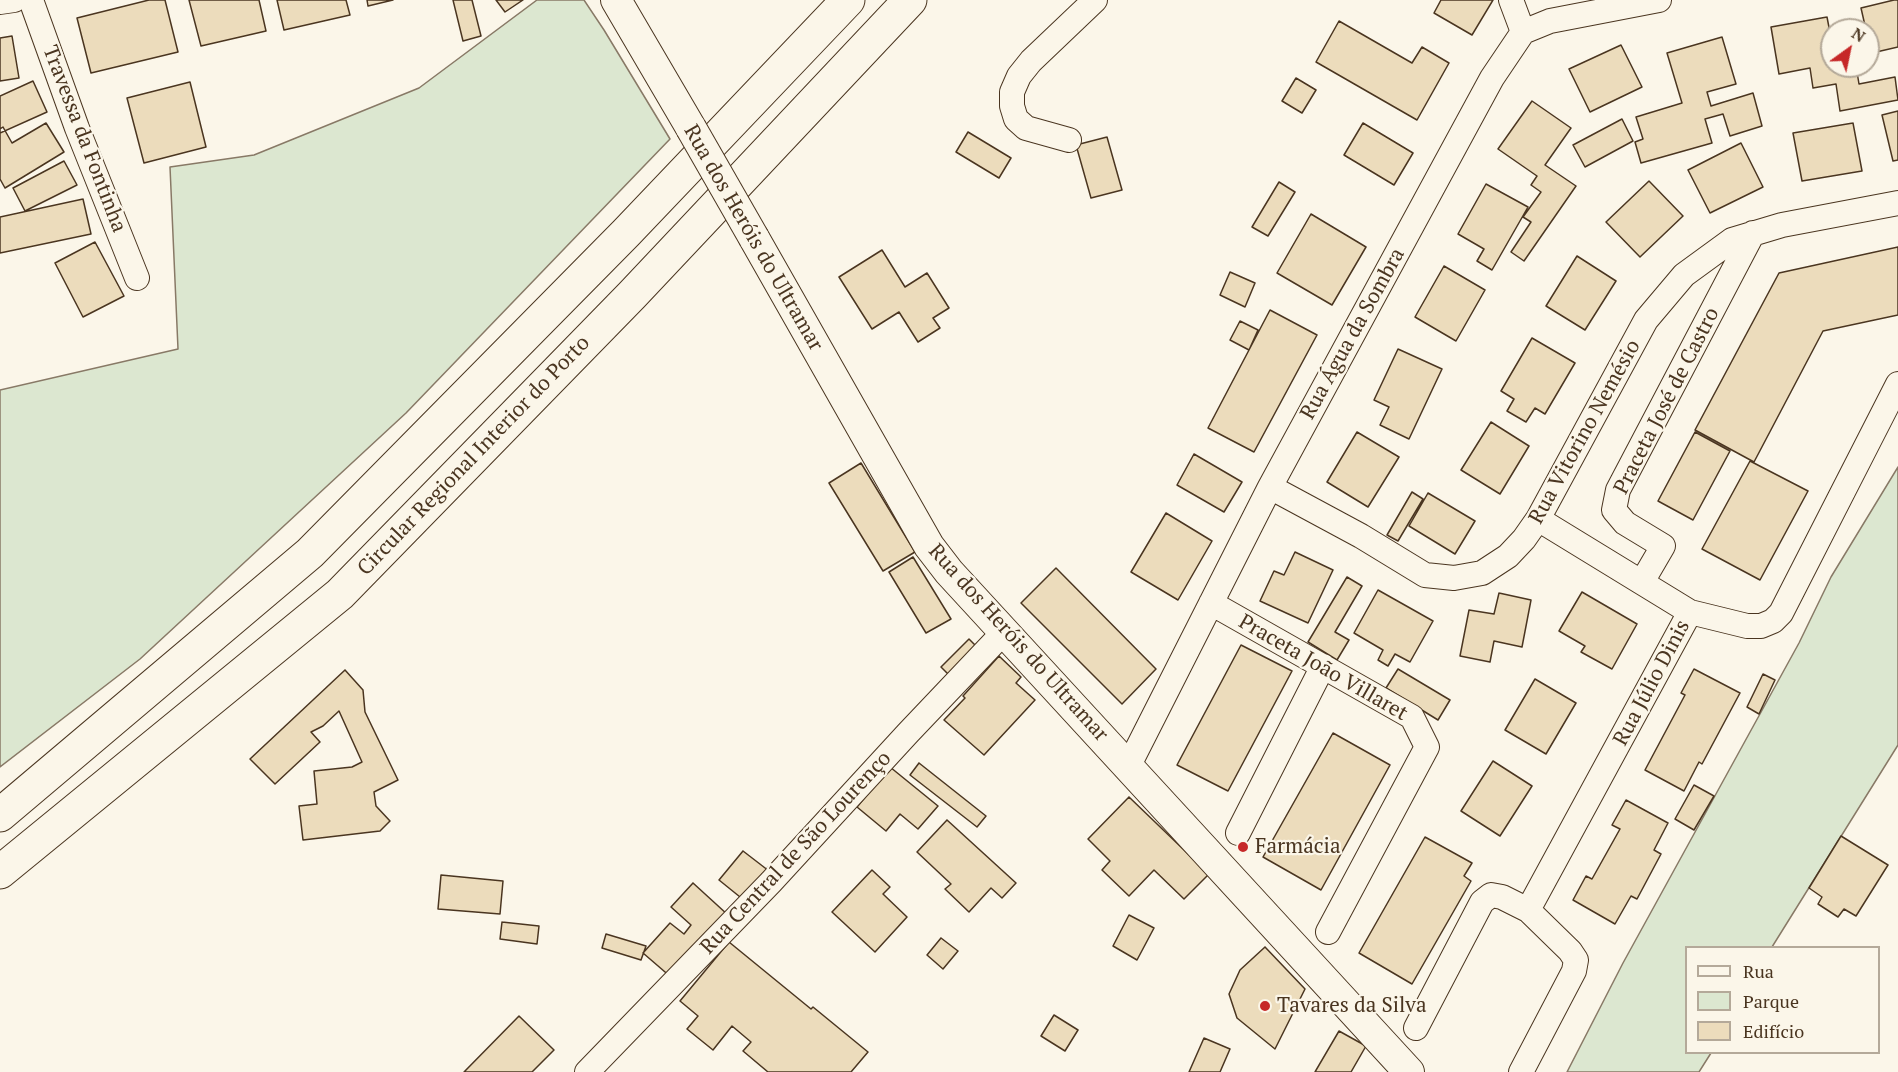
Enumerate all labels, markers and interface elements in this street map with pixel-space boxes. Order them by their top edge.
north arrow [1820,18,1880,78]
text: N [1848,22,1870,47]
street label: Travessa da Fontinha [37,42,131,236]
street label: Rua dos Heróis do Ultramar [678,121,828,355]
street label: Rua Água da Sombra [1295,244,1411,424]
street label: Praceta José de Castro [1609,303,1725,499]
street label: Circular Regional Interior do Porto [353,331,595,581]
street label: Rua Vitorino Nemésio [1524,336,1646,528]
street label: Rua dos Heróis do Ultramar [923,539,1113,747]
street label: Praceta João Villaret [1234,609,1412,727]
street label: Rua Júlio Dinis [1608,616,1696,750]
street label: Rua Central de São Lourenço [695,746,897,960]
place label: Farmácia [1255,834,1341,860]
marker: Farmácia [1236,840,1250,854]
legend [1685,946,1880,1054]
text: Rua [1743,959,1774,983]
text: Parque [1743,989,1799,1013]
place label: Tavares da Silva [1277,993,1427,1019]
marker: Tavares da Silva [1258,999,1272,1013]
text: Edifício [1743,1019,1804,1043]

